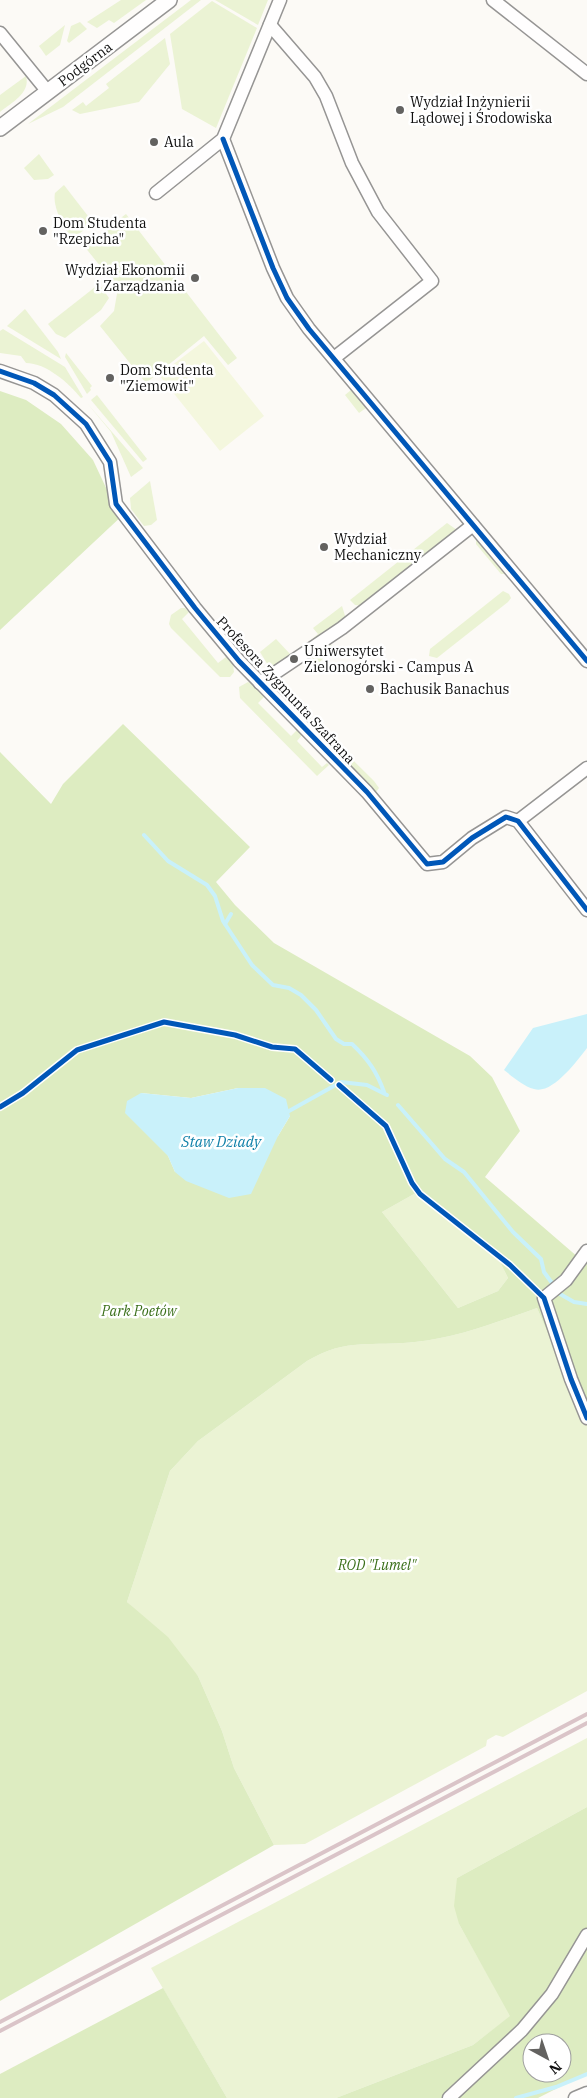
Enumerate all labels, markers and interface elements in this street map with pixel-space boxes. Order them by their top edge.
street label: Podgórna [54,38,116,90]
place label: Wydział Inżynierii Lądowej i Środowiska [410,93,553,127]
marker: Wydział Inżynierii Lądowej i Środowiska [394,104,406,116]
place label: Aula [164,133,194,151]
marker: Aula [148,136,160,148]
place label: Dom Studenta "Rzepicha" [53,214,147,248]
marker: Dom Studenta "Rzepicha" [37,225,49,237]
place label: Wydział Ekonomii i Zarządzania [65,261,185,295]
marker: Wydział Ekonomii i Zarządzania [189,272,201,284]
place label: Dom Studenta "Ziemowit" [120,361,214,395]
marker: Dom Studenta "Ziemowit" [104,372,116,384]
place label: Wydział Mechaniczny [334,530,422,564]
marker: Wydział Mechaniczny [318,541,330,553]
street label: Profesora Zygmunta Szafrana [213,613,359,768]
place label: Uniwersytet Zielonogórski - Campus A [304,642,474,676]
marker: Uniwersytet Zielonogórski - Campus A [288,653,300,665]
place label: Bachusik Banachus [380,680,510,698]
marker: Bachusik Banachus [364,683,376,695]
water label: Staw Dziady [180,1132,262,1151]
park label: Park Poetów [101,1302,178,1320]
park label: ROD "Lumel" [337,1556,418,1574]
north arrow [522,2033,572,2083]
text: N [545,2058,565,2078]

